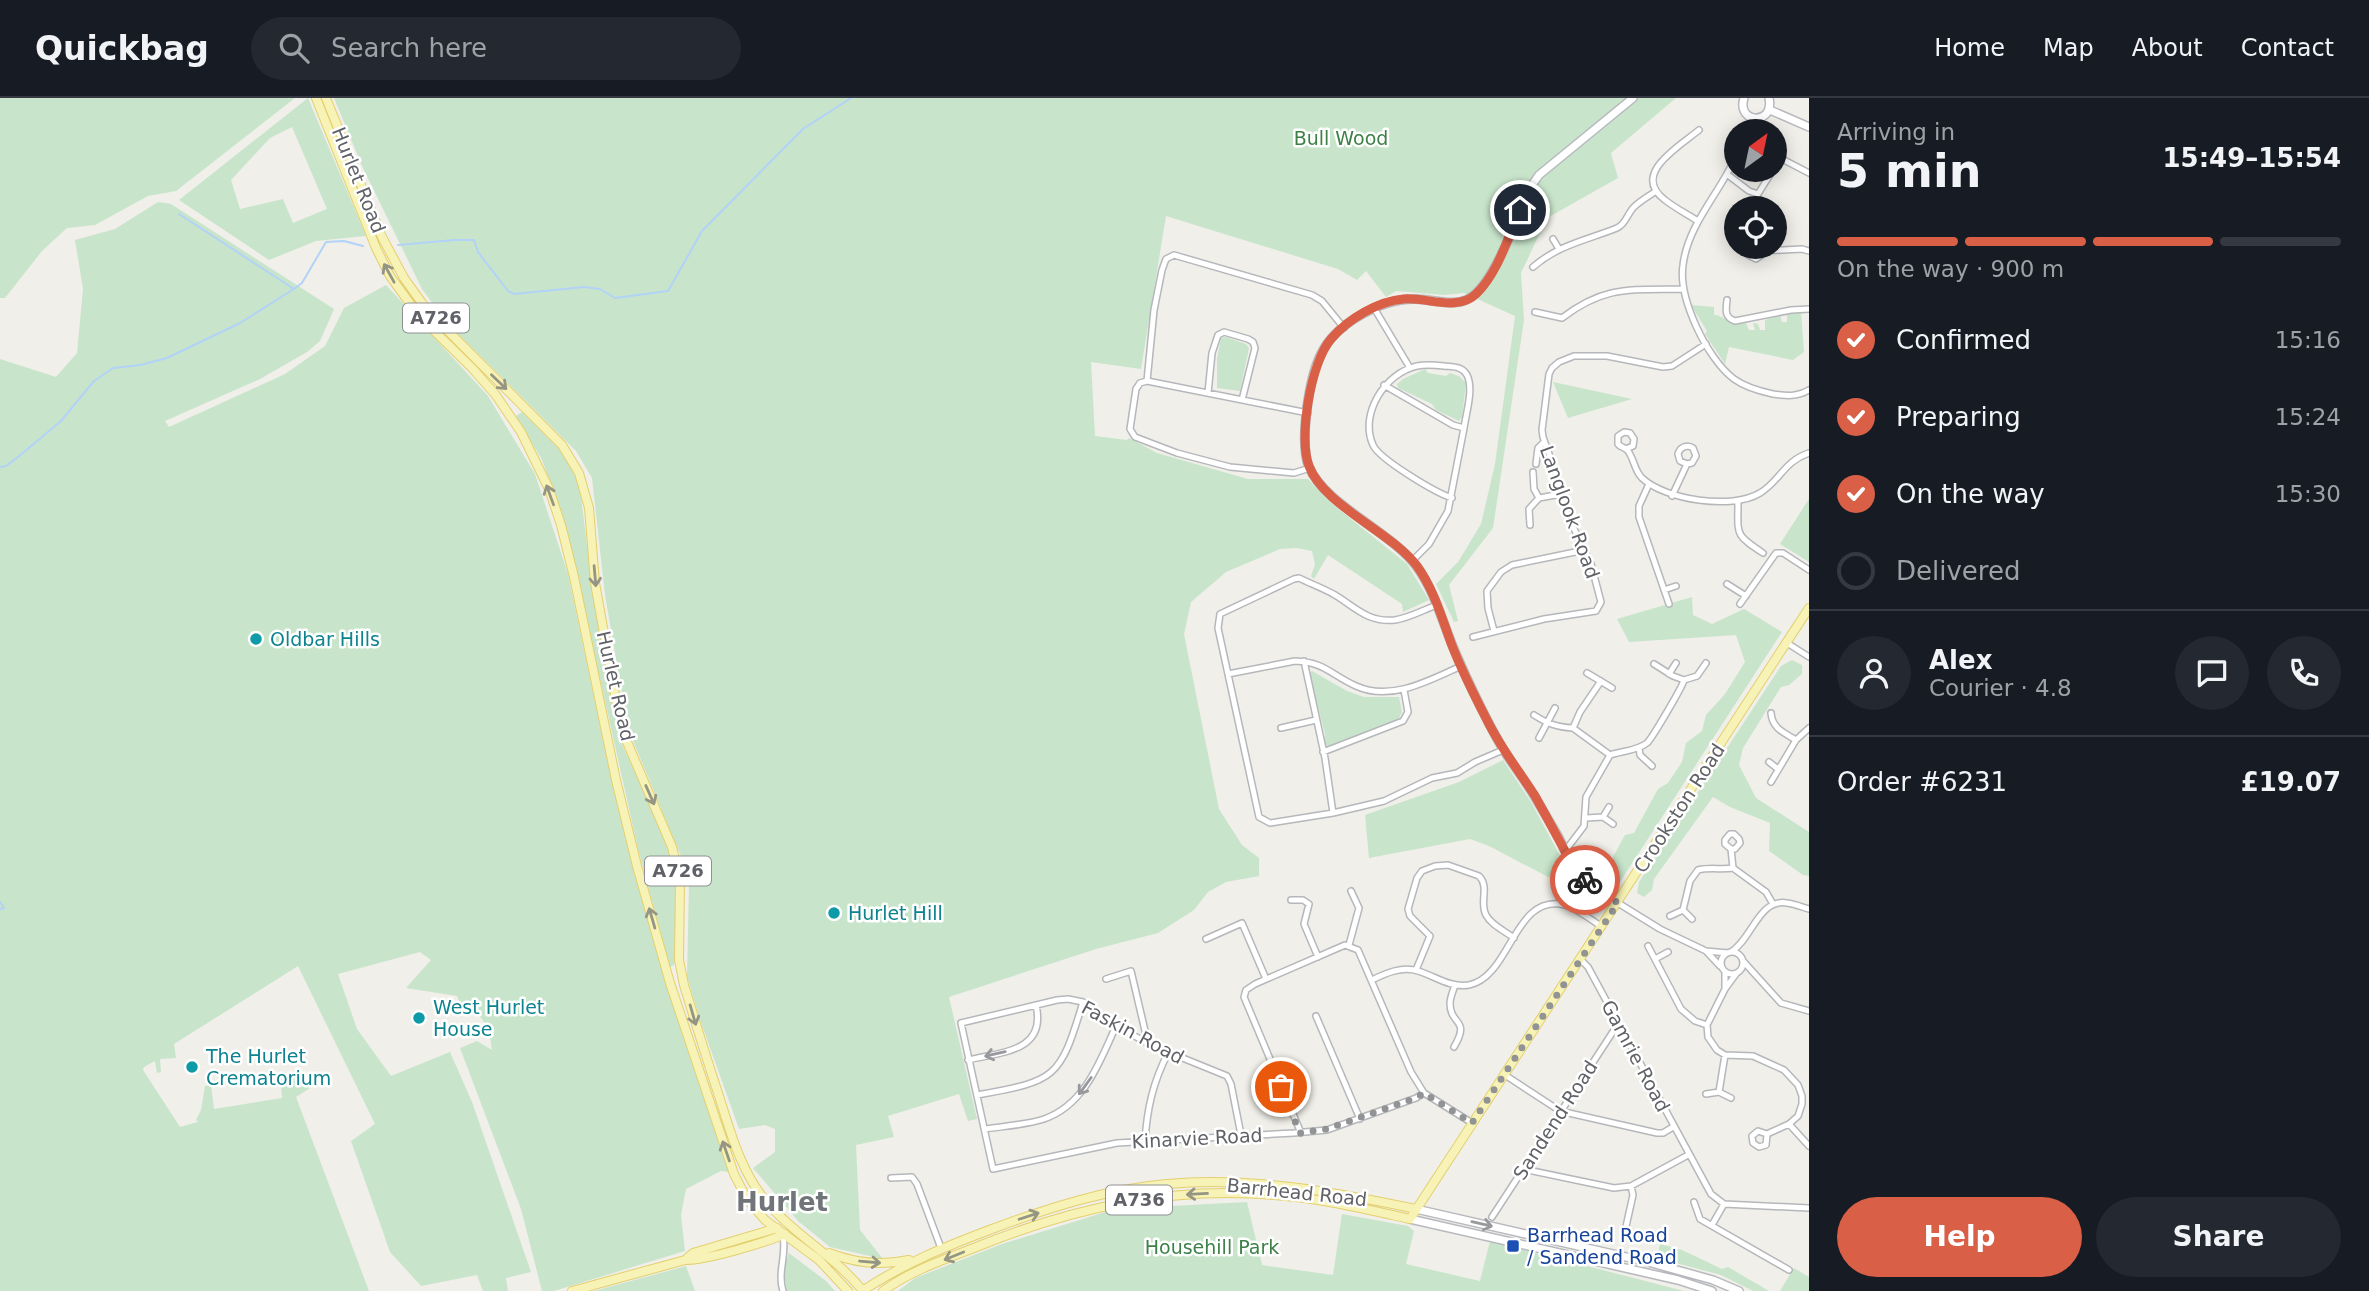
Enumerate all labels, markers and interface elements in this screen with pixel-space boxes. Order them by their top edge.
search box [251,17,741,80]
text: Quickbag [35,29,209,68]
icon: search [275,29,313,67]
text: Search here [331,33,487,63]
text: Home [1934,34,2005,62]
text: Map [2043,34,2094,62]
text: About [2132,34,2203,62]
text: Contact [2241,34,2334,62]
north arrow [1724,119,1787,182]
map controls [1724,119,1787,259]
text: Arriving in [1837,119,1955,145]
street label: Hurlet Road [328,124,390,236]
park label: Bull Wood [1294,127,1388,149]
text: 15:49–15:54 [2162,143,2341,173]
text: 5 min [1837,144,1981,198]
pin [1490,180,1550,240]
icon: home [1501,191,1539,229]
button: locate [1724,196,1787,259]
text: On the way · 900 m [1837,256,2064,282]
one-way arrow [382,264,396,284]
road number: A726 [403,303,469,332]
icon: check [1837,321,1875,359]
text: Confirmed [1896,325,2031,355]
text: 15:16 [2275,327,2341,353]
one-way arrow [491,374,508,391]
icon: check [1837,398,1875,436]
text: Preparing [1896,402,2021,432]
text: 15:24 [2275,404,2341,430]
street label: Langlook Road [1536,443,1604,581]
icon: check [1837,475,1875,513]
text: On the way [1896,479,2045,509]
text: 15:30 [2275,481,2341,507]
one-way arrow [543,484,555,506]
text: Delivered [1896,556,2020,586]
one-way arrow [589,564,602,586]
place label: Oldbar Hills [270,628,380,650]
street label: Hurlet Road [593,629,639,743]
marker: Oldbar Hills [248,631,264,647]
button: person [1837,636,1911,710]
button: chat [2175,636,2249,710]
button: phone [2267,636,2341,710]
text: Alex [1929,645,1992,675]
text: Courier · 4.8 [1929,675,2072,701]
street label: Crookston Road [1629,739,1729,877]
text: Order #6231 [1837,767,2007,797]
text: £19.07 [2241,767,2341,797]
one-way arrow [644,784,657,805]
courier [1550,845,1620,915]
road number: A726 [645,856,711,886]
icon: bike [1566,861,1604,899]
place label: Hurlet Hill [848,902,943,924]
marker: Hurlet Hill [826,905,842,921]
one-way arrow [645,907,658,930]
place label: West Hurlet House [433,996,544,1040]
street label: Faskin Road [1078,996,1188,1068]
street label: Gamrie Road [1597,996,1675,1116]
one-way arrow [687,1004,700,1026]
marker: West Hurlet House [411,1010,427,1026]
place label: The Hurlet Crematorium [205,1045,331,1089]
one-way arrow [984,1048,1006,1061]
street label: Sandend Road [1508,1056,1602,1184]
pin [1251,1057,1311,1117]
marker: The Hurlet Crematorium [184,1059,200,1075]
icon: bag [1262,1068,1300,1106]
one-way arrow [1078,1076,1092,1095]
street label: Kinarvie Road [1131,1124,1263,1152]
one-way arrow [719,1141,731,1163]
street label: Barrhead Road [1226,1174,1368,1210]
road number: A736 [1106,1185,1172,1214]
district label: Hurlet [736,1187,828,1217]
one-way arrow [1186,1188,1209,1201]
button: Help [1837,1197,2082,1277]
button: Share [2096,1197,2341,1277]
one-way arrow [1018,1209,1040,1222]
one-way arrow [1470,1218,1493,1232]
place label: Barrhead Road / Sandend Road [1527,1224,1677,1268]
park label: Househill Park [1145,1236,1279,1258]
marker: Barrhead Road / Sandend Road [1505,1238,1521,1254]
one-way arrow [944,1250,966,1263]
one-way arrow [858,1256,881,1269]

